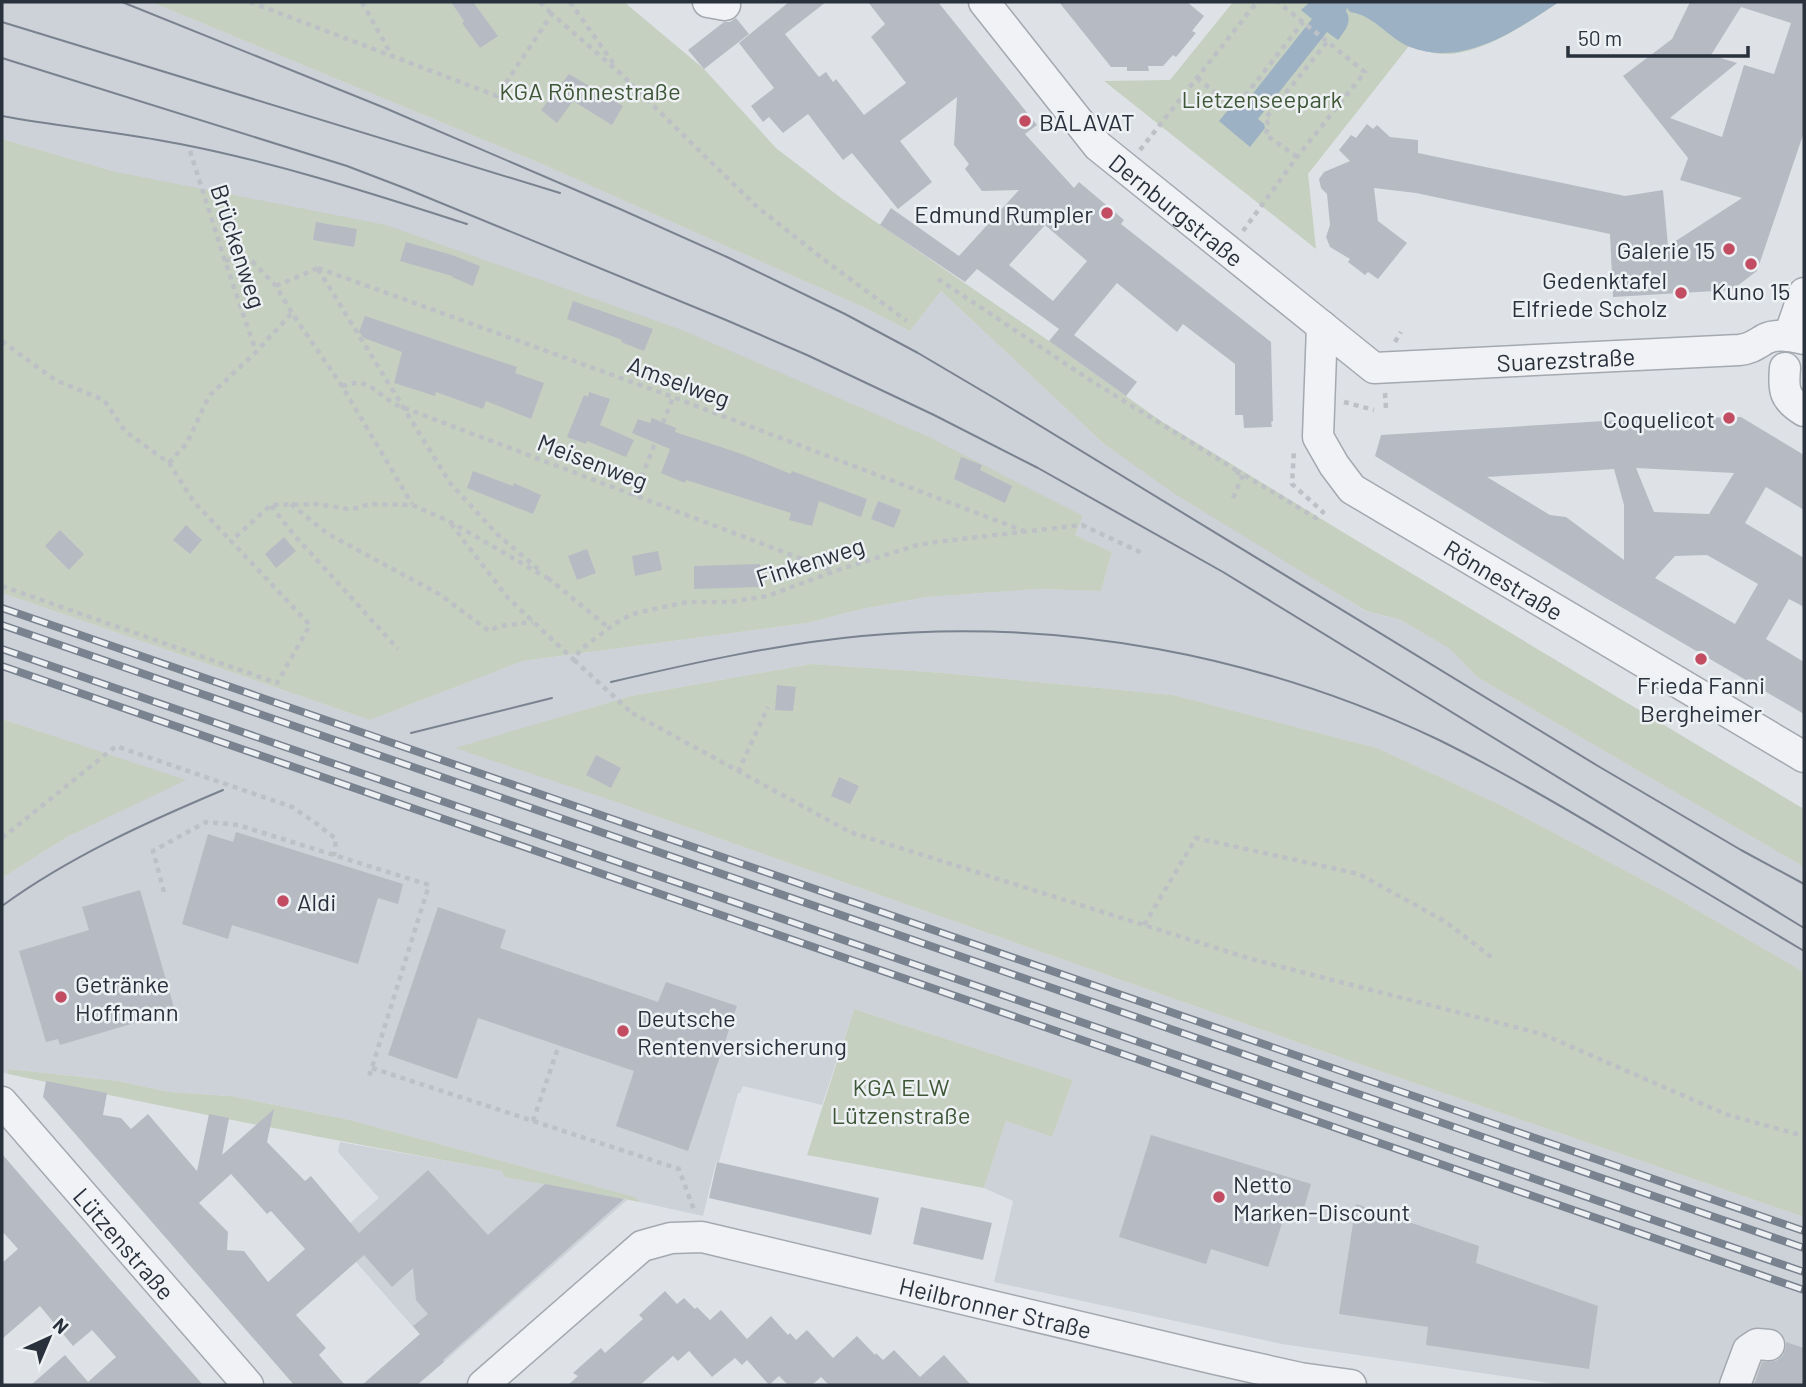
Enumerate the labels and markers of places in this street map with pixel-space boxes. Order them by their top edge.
place label: BĀLAVAT [1039,107,1135,136]
marker: BĀLAVAT [1017,113,1033,129]
place label: Edmund Rumpler [914,199,1093,228]
marker: Edmund Rumpler [1099,205,1115,221]
place label: Galerie 15 [1617,235,1715,264]
marker: Galerie 15 [1721,241,1737,257]
marker: Kuno 15 [1743,256,1759,272]
place label: Gedenktafel Elfriede Scholz [1512,265,1667,322]
place label: Kuno 15 [1712,276,1790,305]
marker: Gedenktafel Elfriede Scholz [1673,285,1689,301]
place label: Coquelicot [1603,404,1715,433]
marker: Coquelicot [1721,410,1737,426]
marker: Frieda Fanni Bergheimer [1693,651,1709,667]
place label: Frieda Fanni Bergheimer [1637,670,1765,727]
place label: Aldi [297,887,336,916]
marker: Aldi [275,893,291,909]
place label: Getränke Hoffmann [75,969,179,1026]
marker: Getränke Hoffmann [53,989,69,1005]
place label: Deutsche Rentenversicherung [637,1003,847,1060]
marker: Deutsche Rentenversicherung [615,1023,631,1039]
place label: Netto Marken-Discount [1233,1169,1410,1226]
marker: Netto Marken-Discount [1211,1189,1227,1205]

